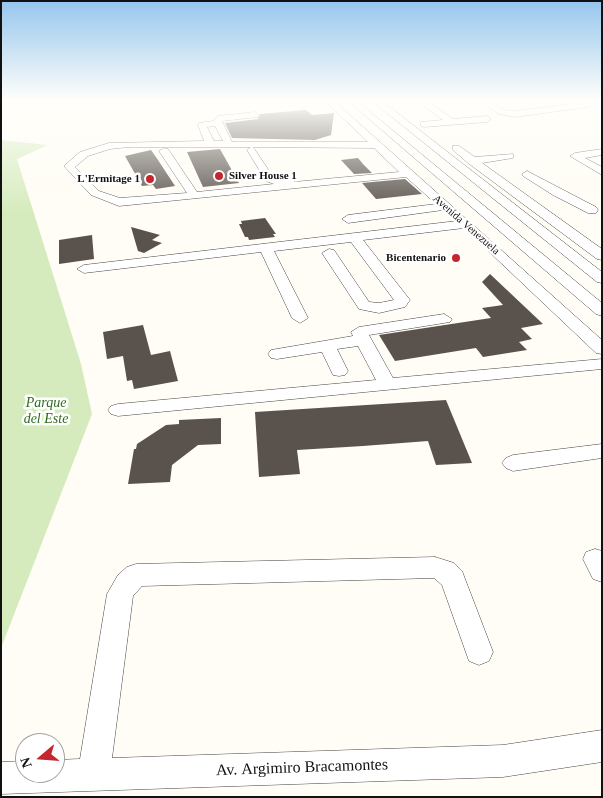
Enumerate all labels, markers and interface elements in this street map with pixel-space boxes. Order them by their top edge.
place label: Silver House 1 [229,169,297,183]
marker: Silver House 1 [213,170,225,182]
place label: L'Ermitage 1 [77,172,140,186]
marker: L'Ermitage 1 [144,173,156,185]
street label: Avenida Venezuela [430,192,502,258]
place label: Bicentenario [386,251,446,265]
marker: Bicentenario [450,252,462,264]
park label: Parque del Este [24,395,68,428]
north arrow [15,733,65,783]
text: N [18,755,35,770]
street label: Av. Argimiro Bracamontes [216,755,388,781]

